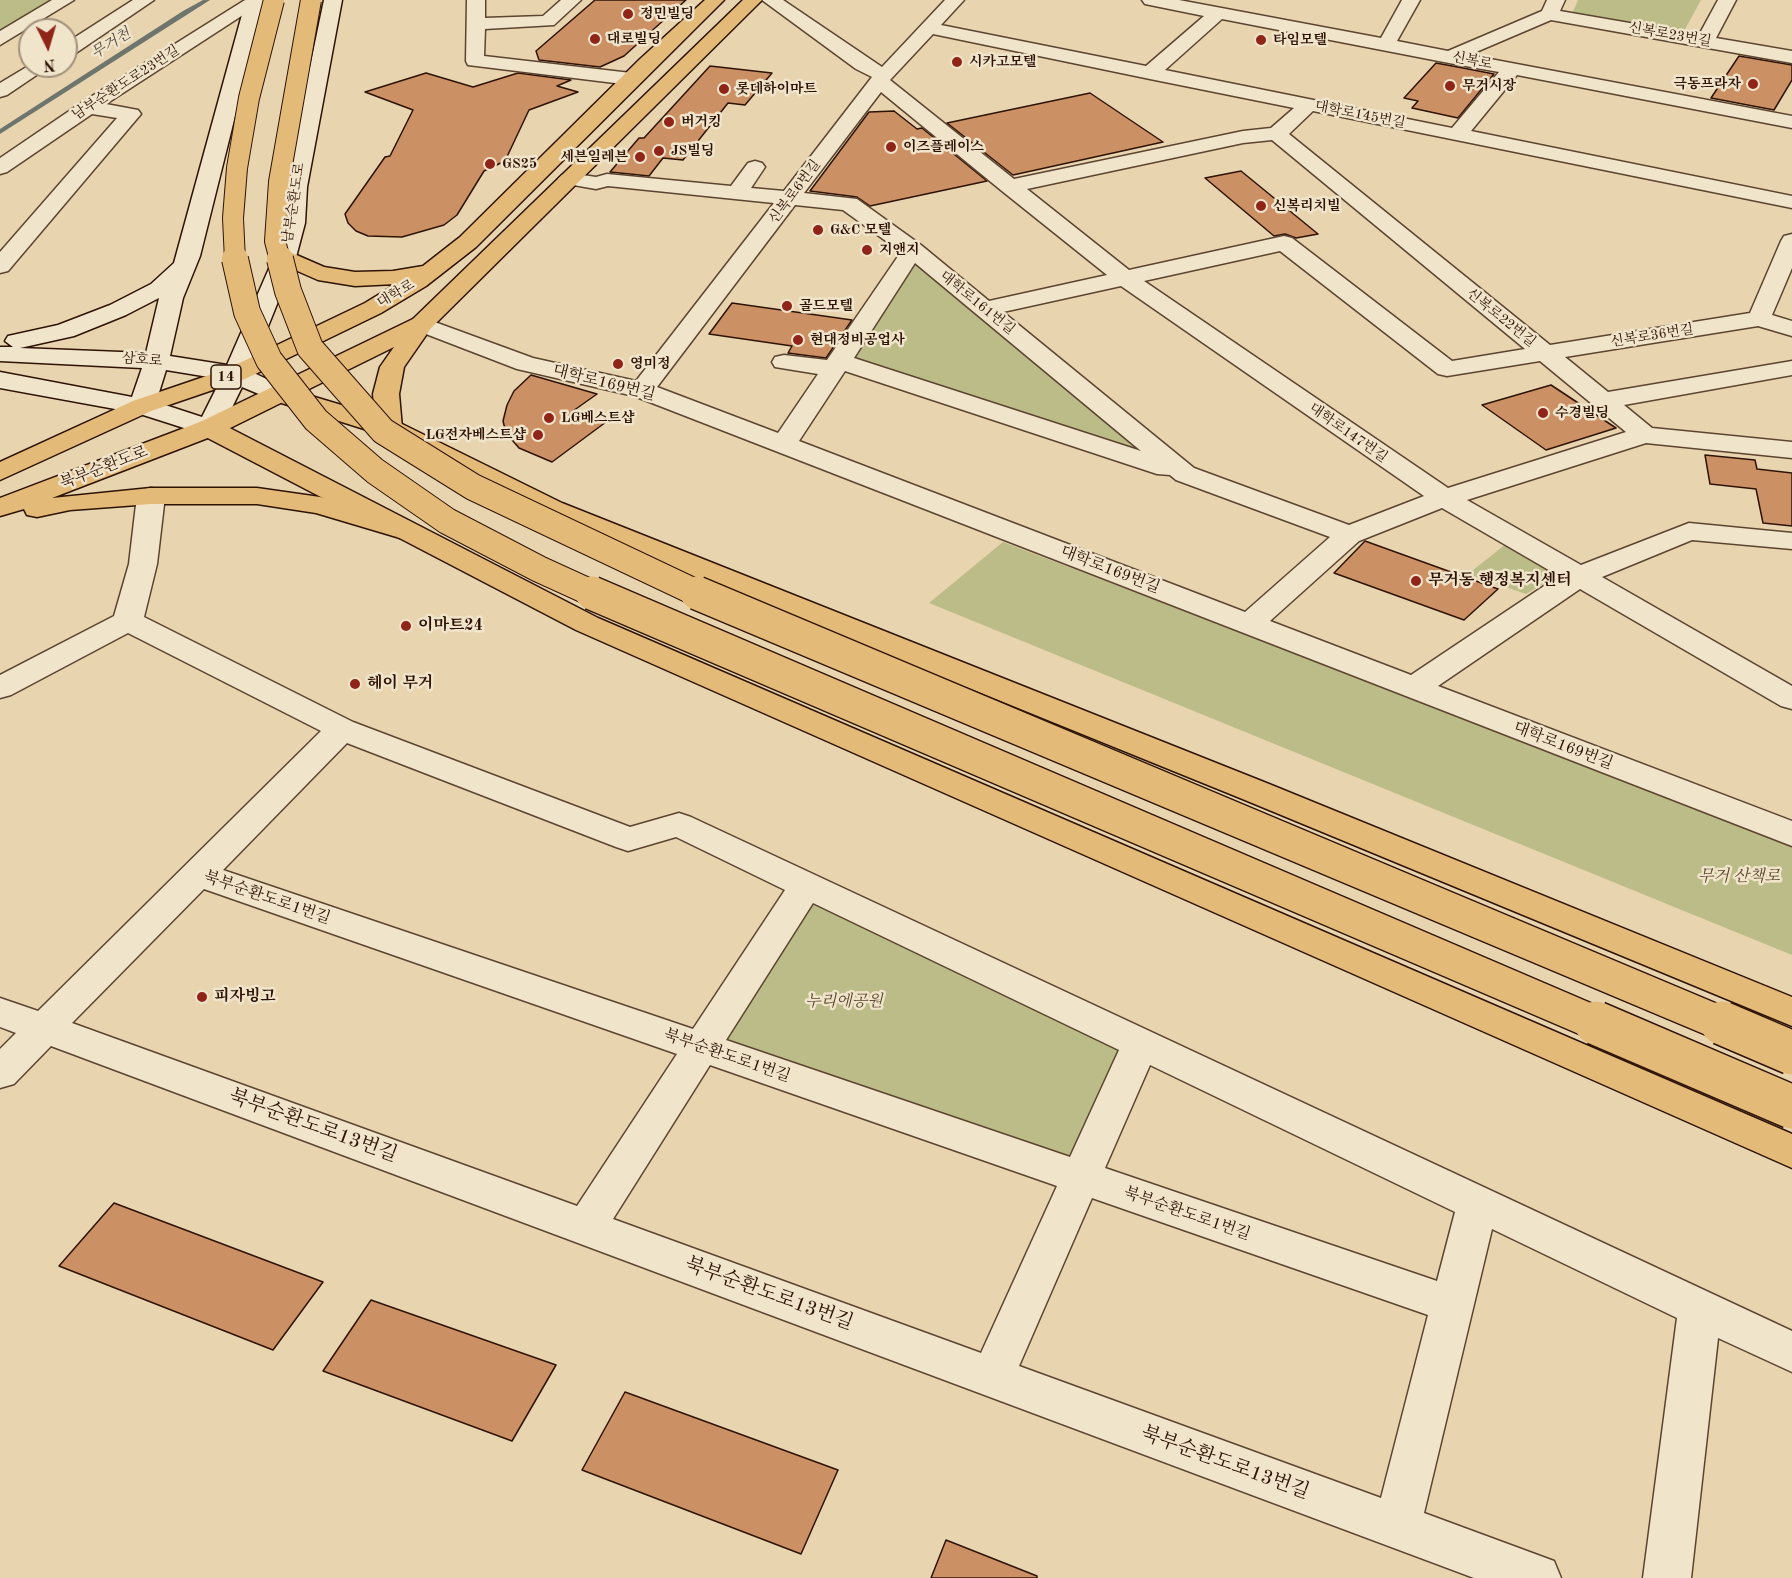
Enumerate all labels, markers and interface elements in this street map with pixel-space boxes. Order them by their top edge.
place label: 정민빌딩 [640,6,694,22]
marker: 정민빌딩 [621,7,635,21]
north arrow [18,18,78,78]
street label: 신복로23번길 [1627,19,1713,51]
water label: 무거천 [88,25,134,63]
place label: 대로빌딩 [607,31,661,47]
marker: 대로빌딩 [588,32,602,46]
place label: 타임모텔 [1273,32,1327,48]
marker: 타임모텔 [1254,33,1268,47]
street label: 남부순환도로23번길 [69,42,183,124]
street label: 신복로 [1450,49,1494,73]
place label: 시카고모텔 [969,54,1037,70]
text: N [43,55,56,72]
marker: 시카고모텔 [950,55,964,69]
place label: 극동프라자 [1673,76,1741,92]
marker: 극동프라자 [1746,77,1760,91]
place label: 무거시장 [1462,78,1516,94]
marker: 무거시장 [1443,79,1457,93]
place label: 롯데하이마트 [736,81,817,97]
marker: 롯데하이마트 [717,82,731,96]
street label: 대학로145번길 [1313,98,1407,132]
place label: 버거킹 [681,114,722,130]
marker: 버거킹 [662,115,676,129]
place label: 이즈플레이스 [903,139,984,155]
marker: 이즈플레이스 [884,140,898,154]
place label: JS빌딩 [671,143,714,159]
marker: JS빌딩 [652,144,666,158]
place label: 세븐일레븐 [560,149,628,165]
marker: 세븐일레븐 [633,150,647,164]
place label: GS25 [502,156,537,172]
marker: GS25 [483,157,497,171]
street label: 신복로6번길 [766,157,824,227]
street label: 남부순환도로 [279,162,309,244]
place label: 신복리치빌 [1273,198,1341,214]
marker: 신복리치빌 [1254,199,1268,213]
place label: G&C 모텔 [830,222,891,238]
marker: G&C 모텔 [811,223,825,237]
place label: 지앤지 [879,242,920,258]
marker: 지앤지 [860,243,874,257]
street label: 대학로161번길 [936,268,1018,338]
street label: 대학로 [374,276,418,312]
street label: 신복로22번길 [1463,285,1539,351]
place label: 골드모텔 [799,298,853,314]
marker: 골드모텔 [780,299,794,313]
street label: 신복로36번길 [1609,321,1695,351]
place label: 현대정비공업사 [810,332,905,348]
marker: 현대정비공업사 [791,333,805,347]
street label: 삼호로 [121,350,163,370]
place label: 영미정 [630,356,671,372]
marker: 영미정 [611,357,625,371]
street label: 대학로169번길 [551,361,657,405]
road number: 14 [211,365,241,389]
street label: 대학로147번길 [1306,400,1390,466]
place label: 수경빌딩 [1555,405,1609,421]
marker: 수경빌딩 [1536,406,1550,420]
place label: LG베스트샵 [561,410,635,426]
marker: LG베스트샵 [542,411,556,425]
place label: LG전자베스트샵 [425,427,526,443]
marker: LG전자베스트샵 [531,428,545,442]
street label: 북부순환도로 [57,442,151,494]
street label: 대학로169번길 [1057,542,1163,598]
place label: 무거동 행정복지센터 [1428,571,1572,591]
marker: 무거동 행정복지센터 [1409,574,1423,588]
place label: 이마트24 [418,616,483,636]
marker: 이마트24 [399,619,413,633]
place label: 헤이 무거 [367,674,433,694]
marker: 헤이 무거 [348,677,362,691]
street label: 대학로169번길 [1510,718,1616,774]
street label: 북부순환도로1번길 [201,867,333,929]
park label: 무거 산책로 [1698,867,1780,887]
place label: 피자빙고 [214,987,276,1007]
marker: 피자빙고 [195,990,209,1004]
park label: 누리에공원 [805,992,883,1012]
street label: 북부순환도로1번길 [661,1025,793,1087]
street label: 북부순환도로13번길 [225,1084,401,1168]
street label: 북부순환도로1번길 [1121,1183,1253,1245]
street label: 북부순환도로13번길 [681,1252,857,1336]
street label: 북부순환도로13번길 [1137,1421,1313,1505]

